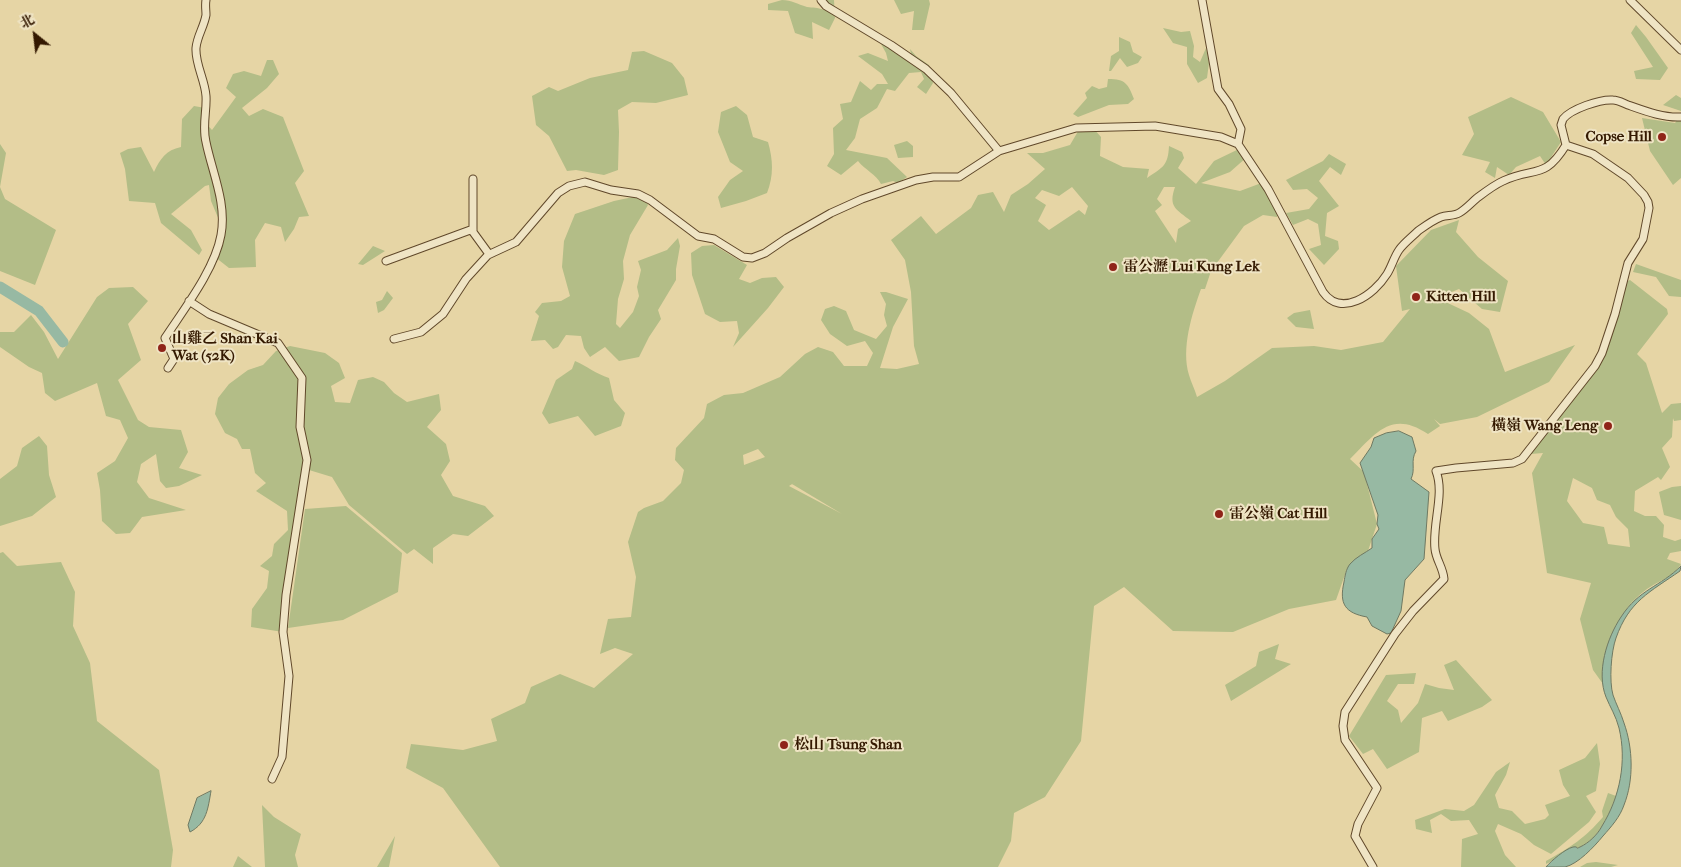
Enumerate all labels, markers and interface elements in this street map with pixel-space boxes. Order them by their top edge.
north arrow [10,10,60,60]
text: 北 [17,11,38,32]
place label: Copse Hill [1585,128,1652,146]
marker: Copse Hill [1656,131,1668,143]
place label: 雷公瀝 Lui Kung Lek [1123,258,1260,276]
marker: 雷公瀝 Lui Kung Lek [1107,261,1119,273]
place label: Kitten Hill [1426,288,1496,306]
marker: Kitten Hill [1410,291,1422,303]
place label: 山雞乙 Shan Kai Wat (52K) [172,330,278,365]
marker: 山雞乙 Shan Kai Wat (52K) [156,342,168,354]
place label: 橫嶺 Wang Leng [1491,417,1598,435]
marker: 橫嶺 Wang Leng [1602,420,1614,432]
place label: 雷公嶺 Cat Hill [1229,505,1327,523]
marker: 雷公嶺 Cat Hill [1213,508,1225,520]
place label: 松山 Tsung Shan [794,736,902,754]
marker: 松山 Tsung Shan [778,739,790,751]

